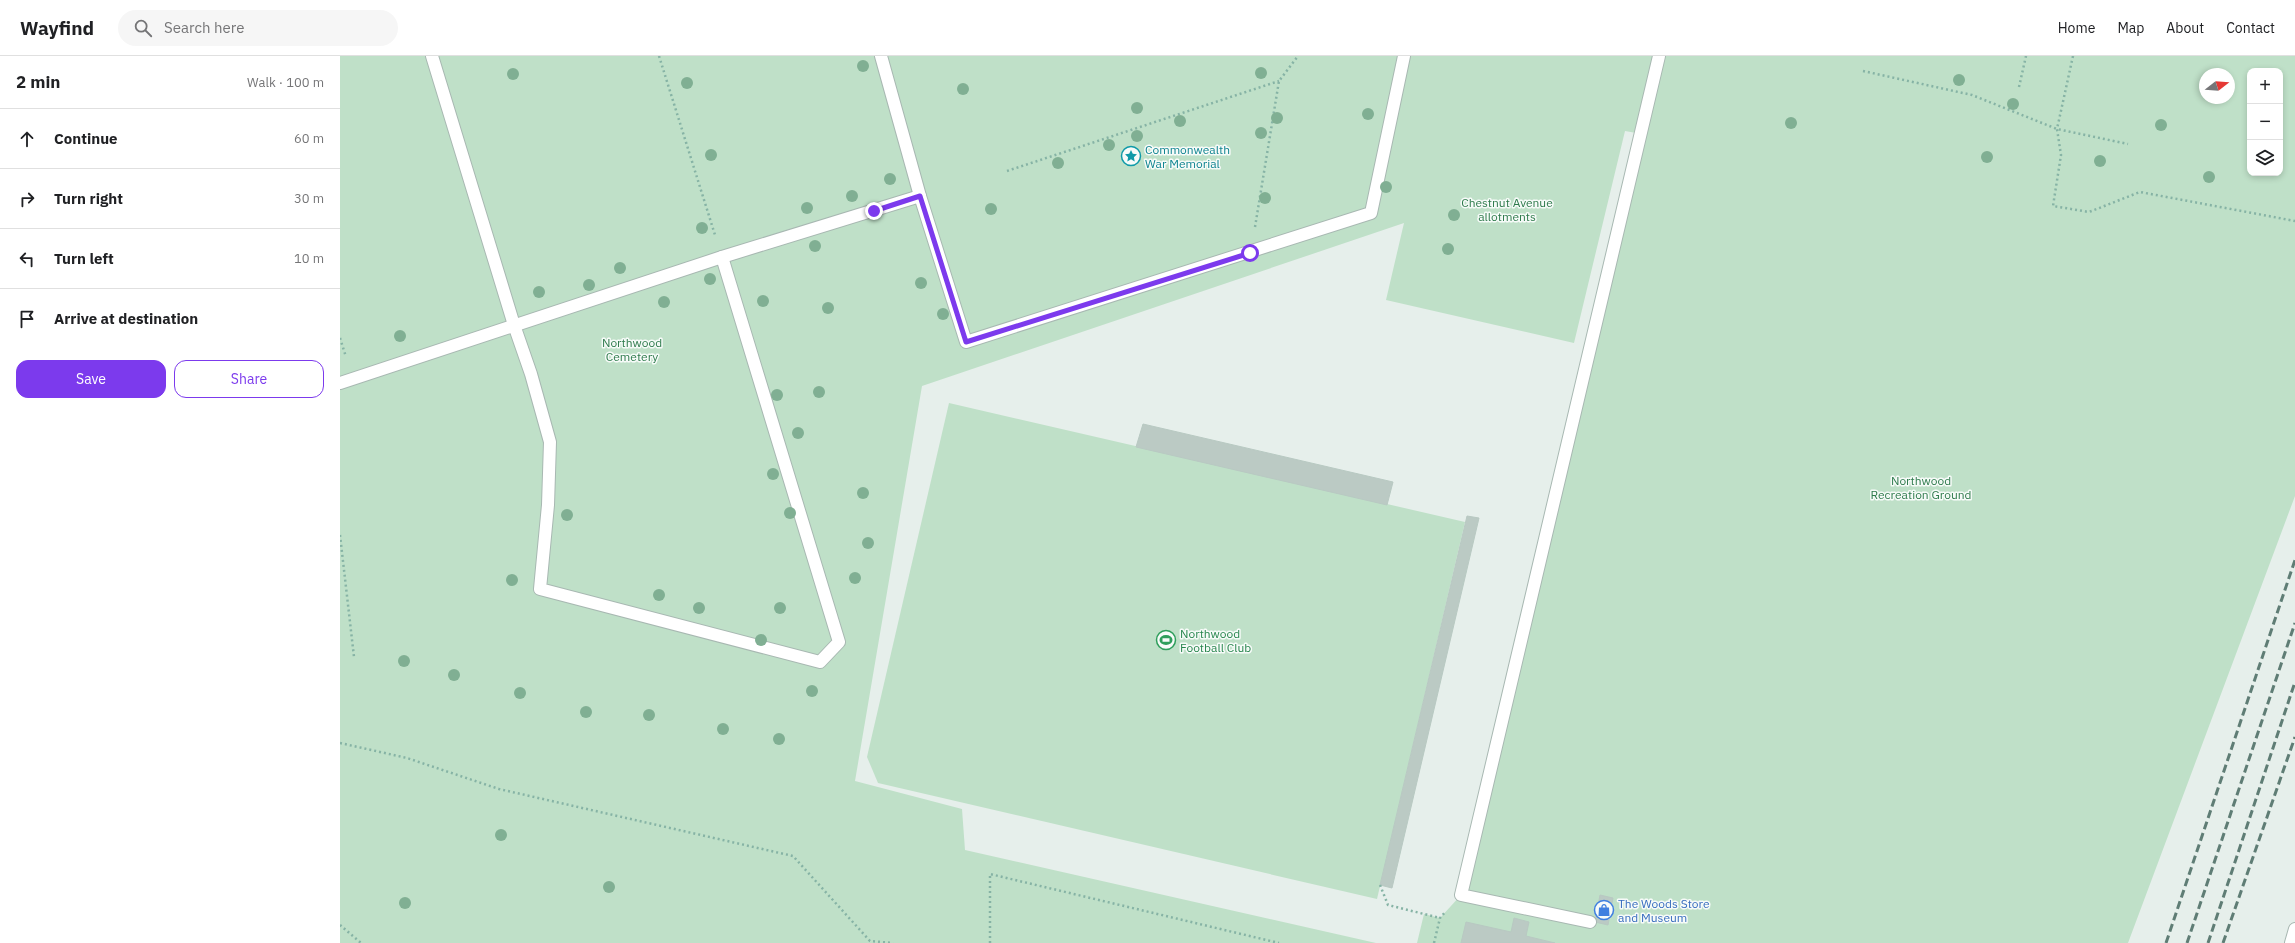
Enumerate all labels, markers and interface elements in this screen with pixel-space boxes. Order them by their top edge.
search box [118,10,398,46]
text: Wayfind [20,16,94,40]
icon: search [132,17,154,39]
text: Search here [164,18,244,37]
text: Home [2058,19,2095,37]
text: Map [2117,19,2144,37]
text: About [2166,19,2204,37]
text: Contact [2226,19,2275,37]
north arrow [2199,68,2235,104]
map controls [2247,68,2283,176]
button: + [2247,68,2283,104]
text: 2 min [16,71,60,93]
text: Walk · 100 m [247,74,324,91]
button: − [2247,104,2283,140]
icon: ahead [16,128,38,150]
text: Continue [54,129,118,148]
text: 60 m [294,130,324,147]
button: layers [2247,140,2283,176]
place label: Commonwealth War Memorial [1145,142,1230,171]
place icon: Commonwealth War Memorial [1120,145,1142,167]
icon: right [16,188,38,210]
text: Turn right [54,189,123,208]
text: 30 m [294,190,324,207]
park label: Chestnut Avenue allotments [1461,195,1553,224]
route end [865,202,883,220]
route start [1241,244,1259,262]
icon: left [16,248,38,270]
text: Turn left [54,249,114,268]
text: 10 m [294,250,324,267]
icon: arrive [16,308,38,330]
text: Arrive at destination [54,309,198,328]
park label: Northwood Cemetery [602,335,662,364]
button: Save [16,360,166,398]
button: Share [174,360,324,398]
park label: Northwood Recreation Ground [1870,473,1972,502]
place label: Northwood Football Club [1180,626,1251,655]
sports icon: Northwood Football Club [1155,629,1177,651]
place label: The Woods Store and Museum [1618,896,1710,925]
shop icon: The Woods Store and Museum [1593,899,1615,921]

